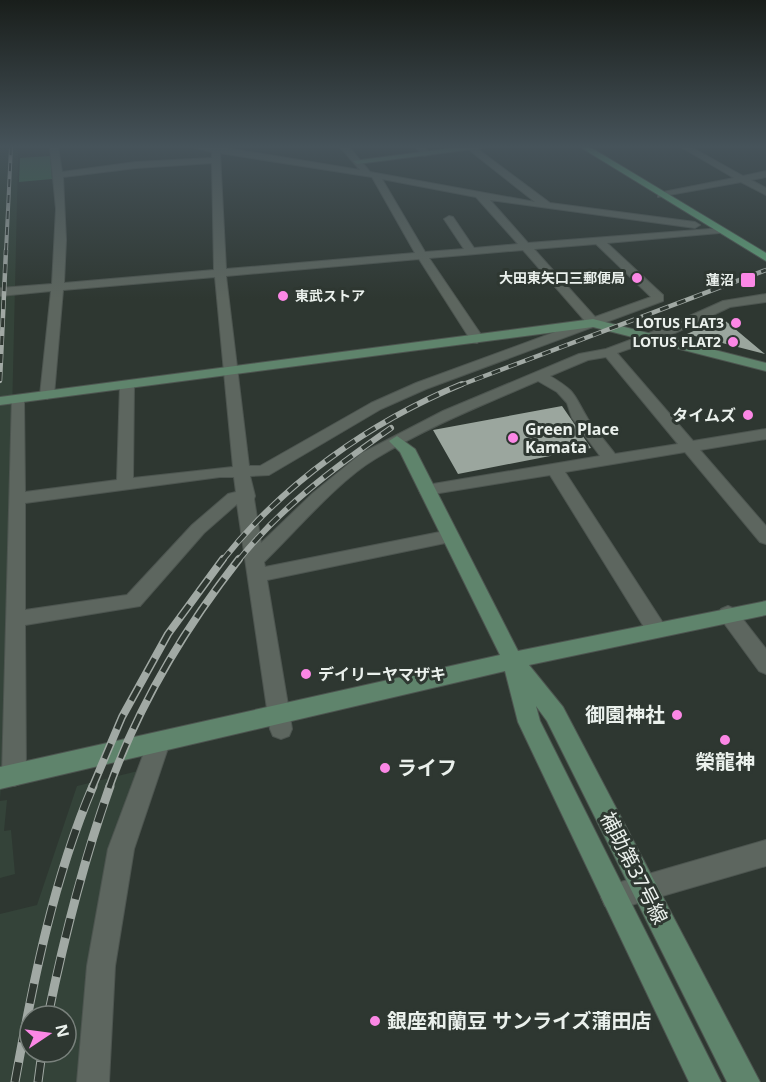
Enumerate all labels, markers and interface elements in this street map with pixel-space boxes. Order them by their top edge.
place label: 大田東矢口三郵便局 [499,268,625,287]
place label: 蓮沼 [706,270,734,289]
marker: 大田東矢口三郵便局 [630,271,644,285]
marker: 蓮沼 [739,271,757,289]
place label: 東武ストア [295,286,365,305]
marker: 東武ストア [276,289,290,303]
place label: LOTUS FLAT3 [635,313,724,332]
marker: LOTUS FLAT3 [729,316,743,330]
place label: LOTUS FLAT2 [632,332,721,351]
marker: LOTUS FLAT2 [726,335,740,349]
place label: タイムズ [672,404,736,426]
marker: タイムズ [741,408,755,422]
place label: Green Place Kamata [525,418,619,458]
marker: Green Place Kamata [506,431,520,445]
place label: デイリーヤマザキ [318,663,446,685]
marker: デイリーヤマザキ [299,667,313,681]
place label: 御園神社 [585,701,665,728]
marker: 御園神社 [670,708,684,722]
marker: 榮龍神 [718,733,732,747]
place label: 榮龍神 [695,748,755,775]
place label: ライフ [397,754,457,781]
marker: ライフ [378,761,392,775]
street label: 補助第37号線 [595,807,674,929]
north arrow [18,1004,78,1064]
place label: 銀座和蘭豆 サンライズ蒲田店 [387,1007,652,1034]
marker: 銀座和蘭豆 サンライズ蒲田店 [368,1014,382,1028]
text: N [50,1022,75,1039]

